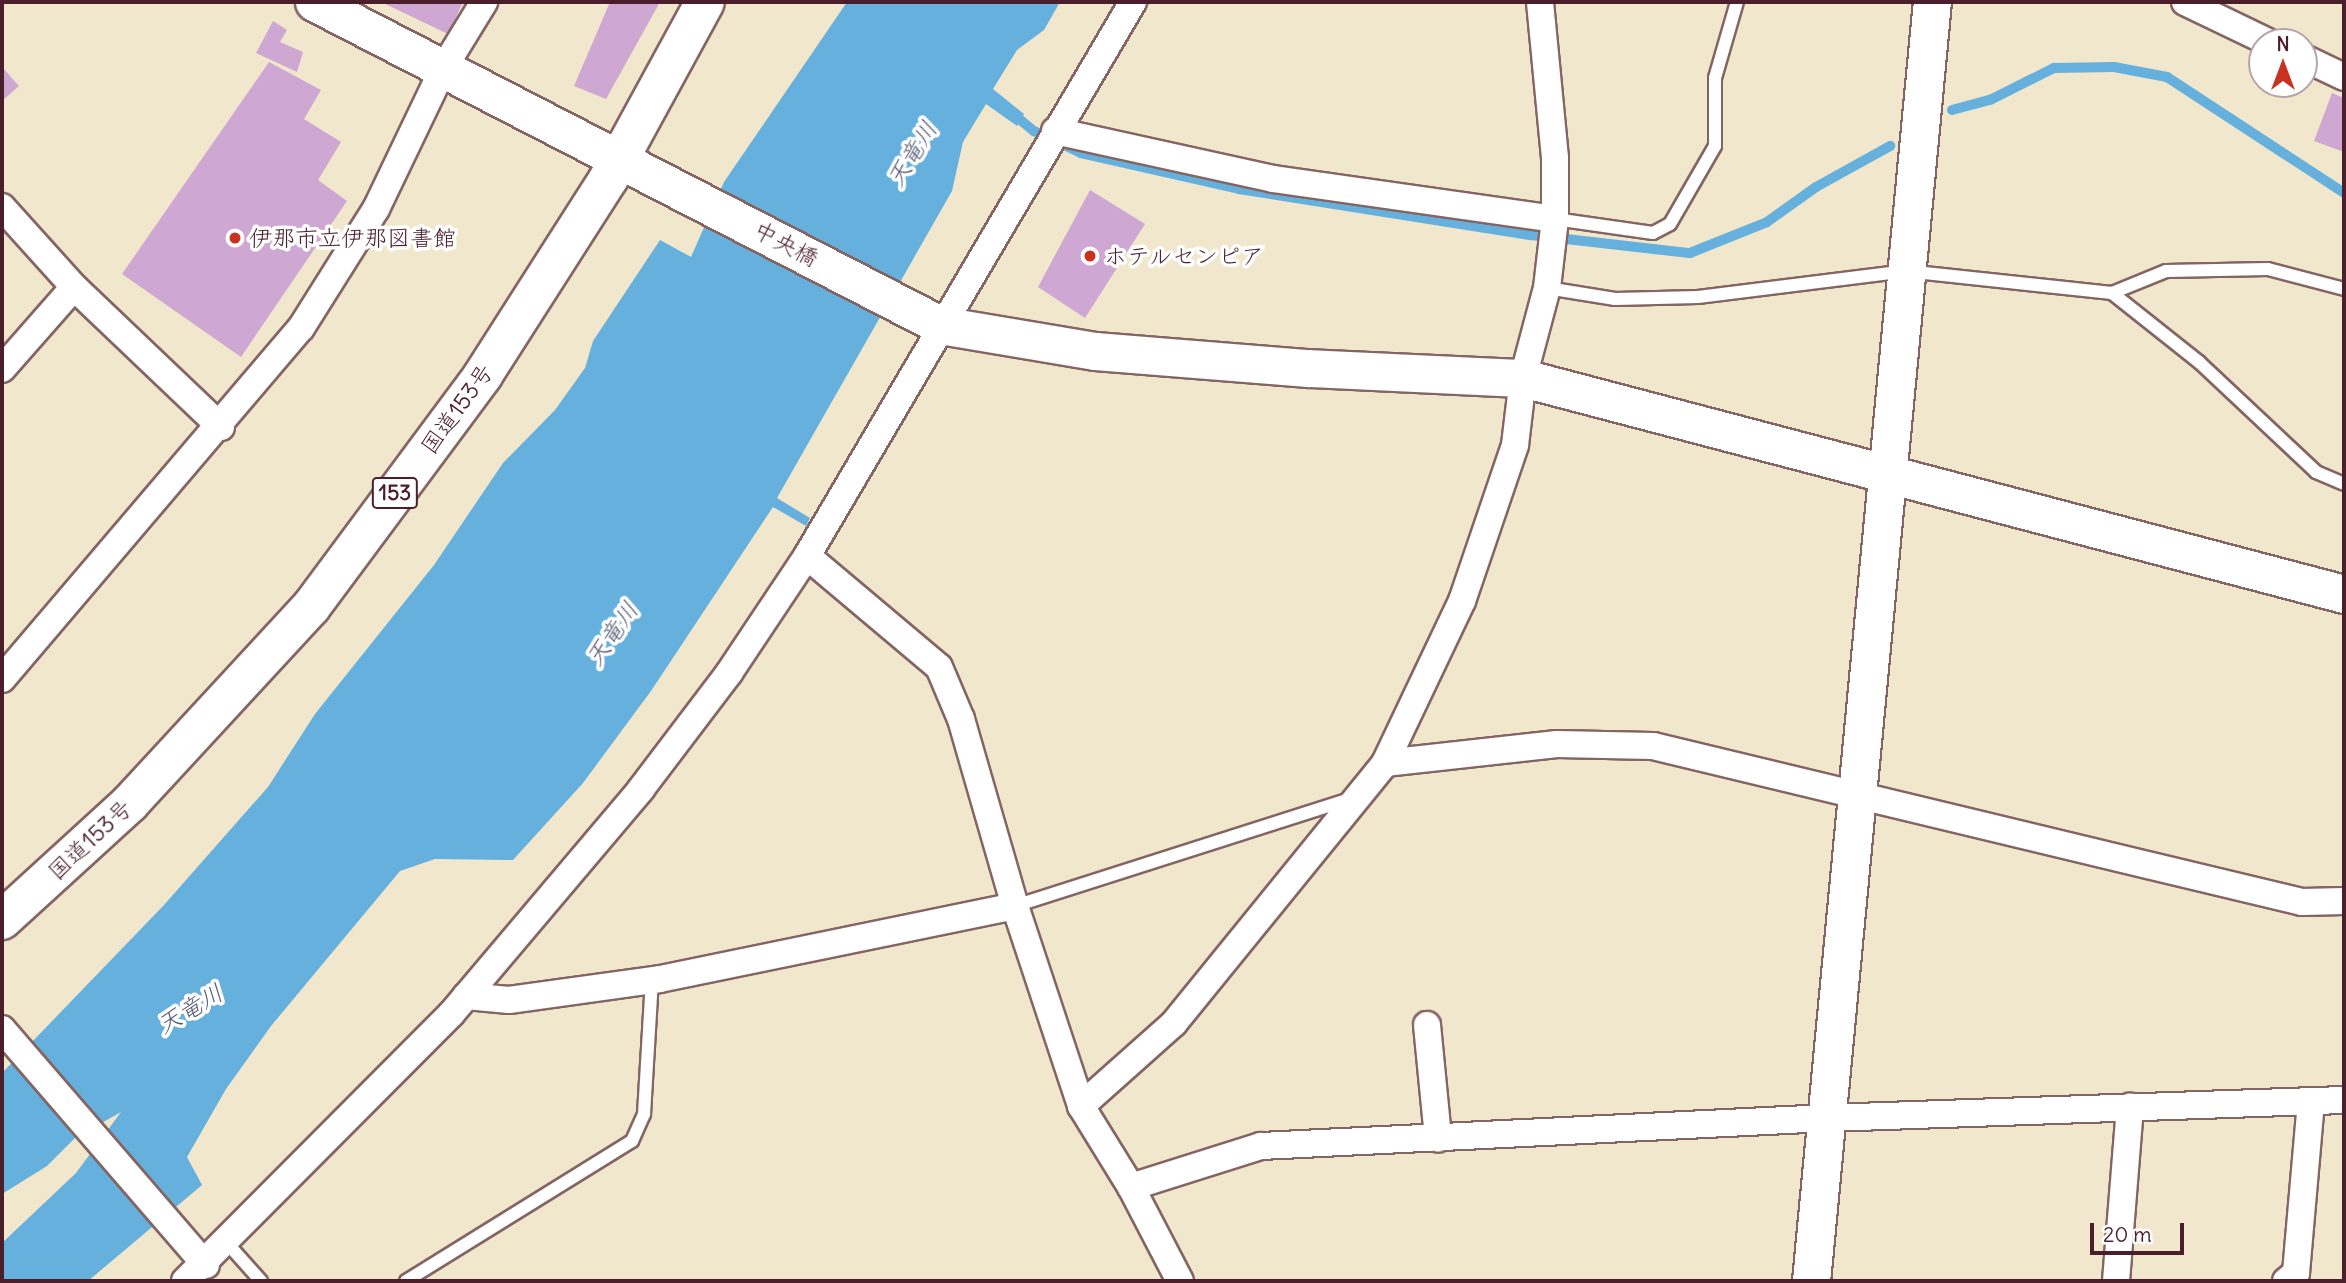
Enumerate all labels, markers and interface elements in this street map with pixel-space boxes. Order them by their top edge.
north arrow [2248,28,2318,98]
text: N [2276,32,2290,56]
water label: 天竜川 [881,116,943,192]
street label: 中央橋 [749,216,823,272]
place label: 伊那市立伊那図書館 [249,224,456,252]
marker: 伊那市立伊那図書館 [227,230,243,246]
place label: ホテルセンピア [1104,242,1265,270]
marker: ホテルセンピア [1082,248,1098,264]
street label: 国道153号 [415,359,499,459]
road number: 153 [370,476,420,510]
water label: 天竜川 [580,596,644,672]
street label: 国道153号 [42,794,138,886]
water label: 天竜川 [152,978,228,1040]
scale bar [2094,1210,2188,1254]
text: 20 m [2103,1221,2152,1248]

